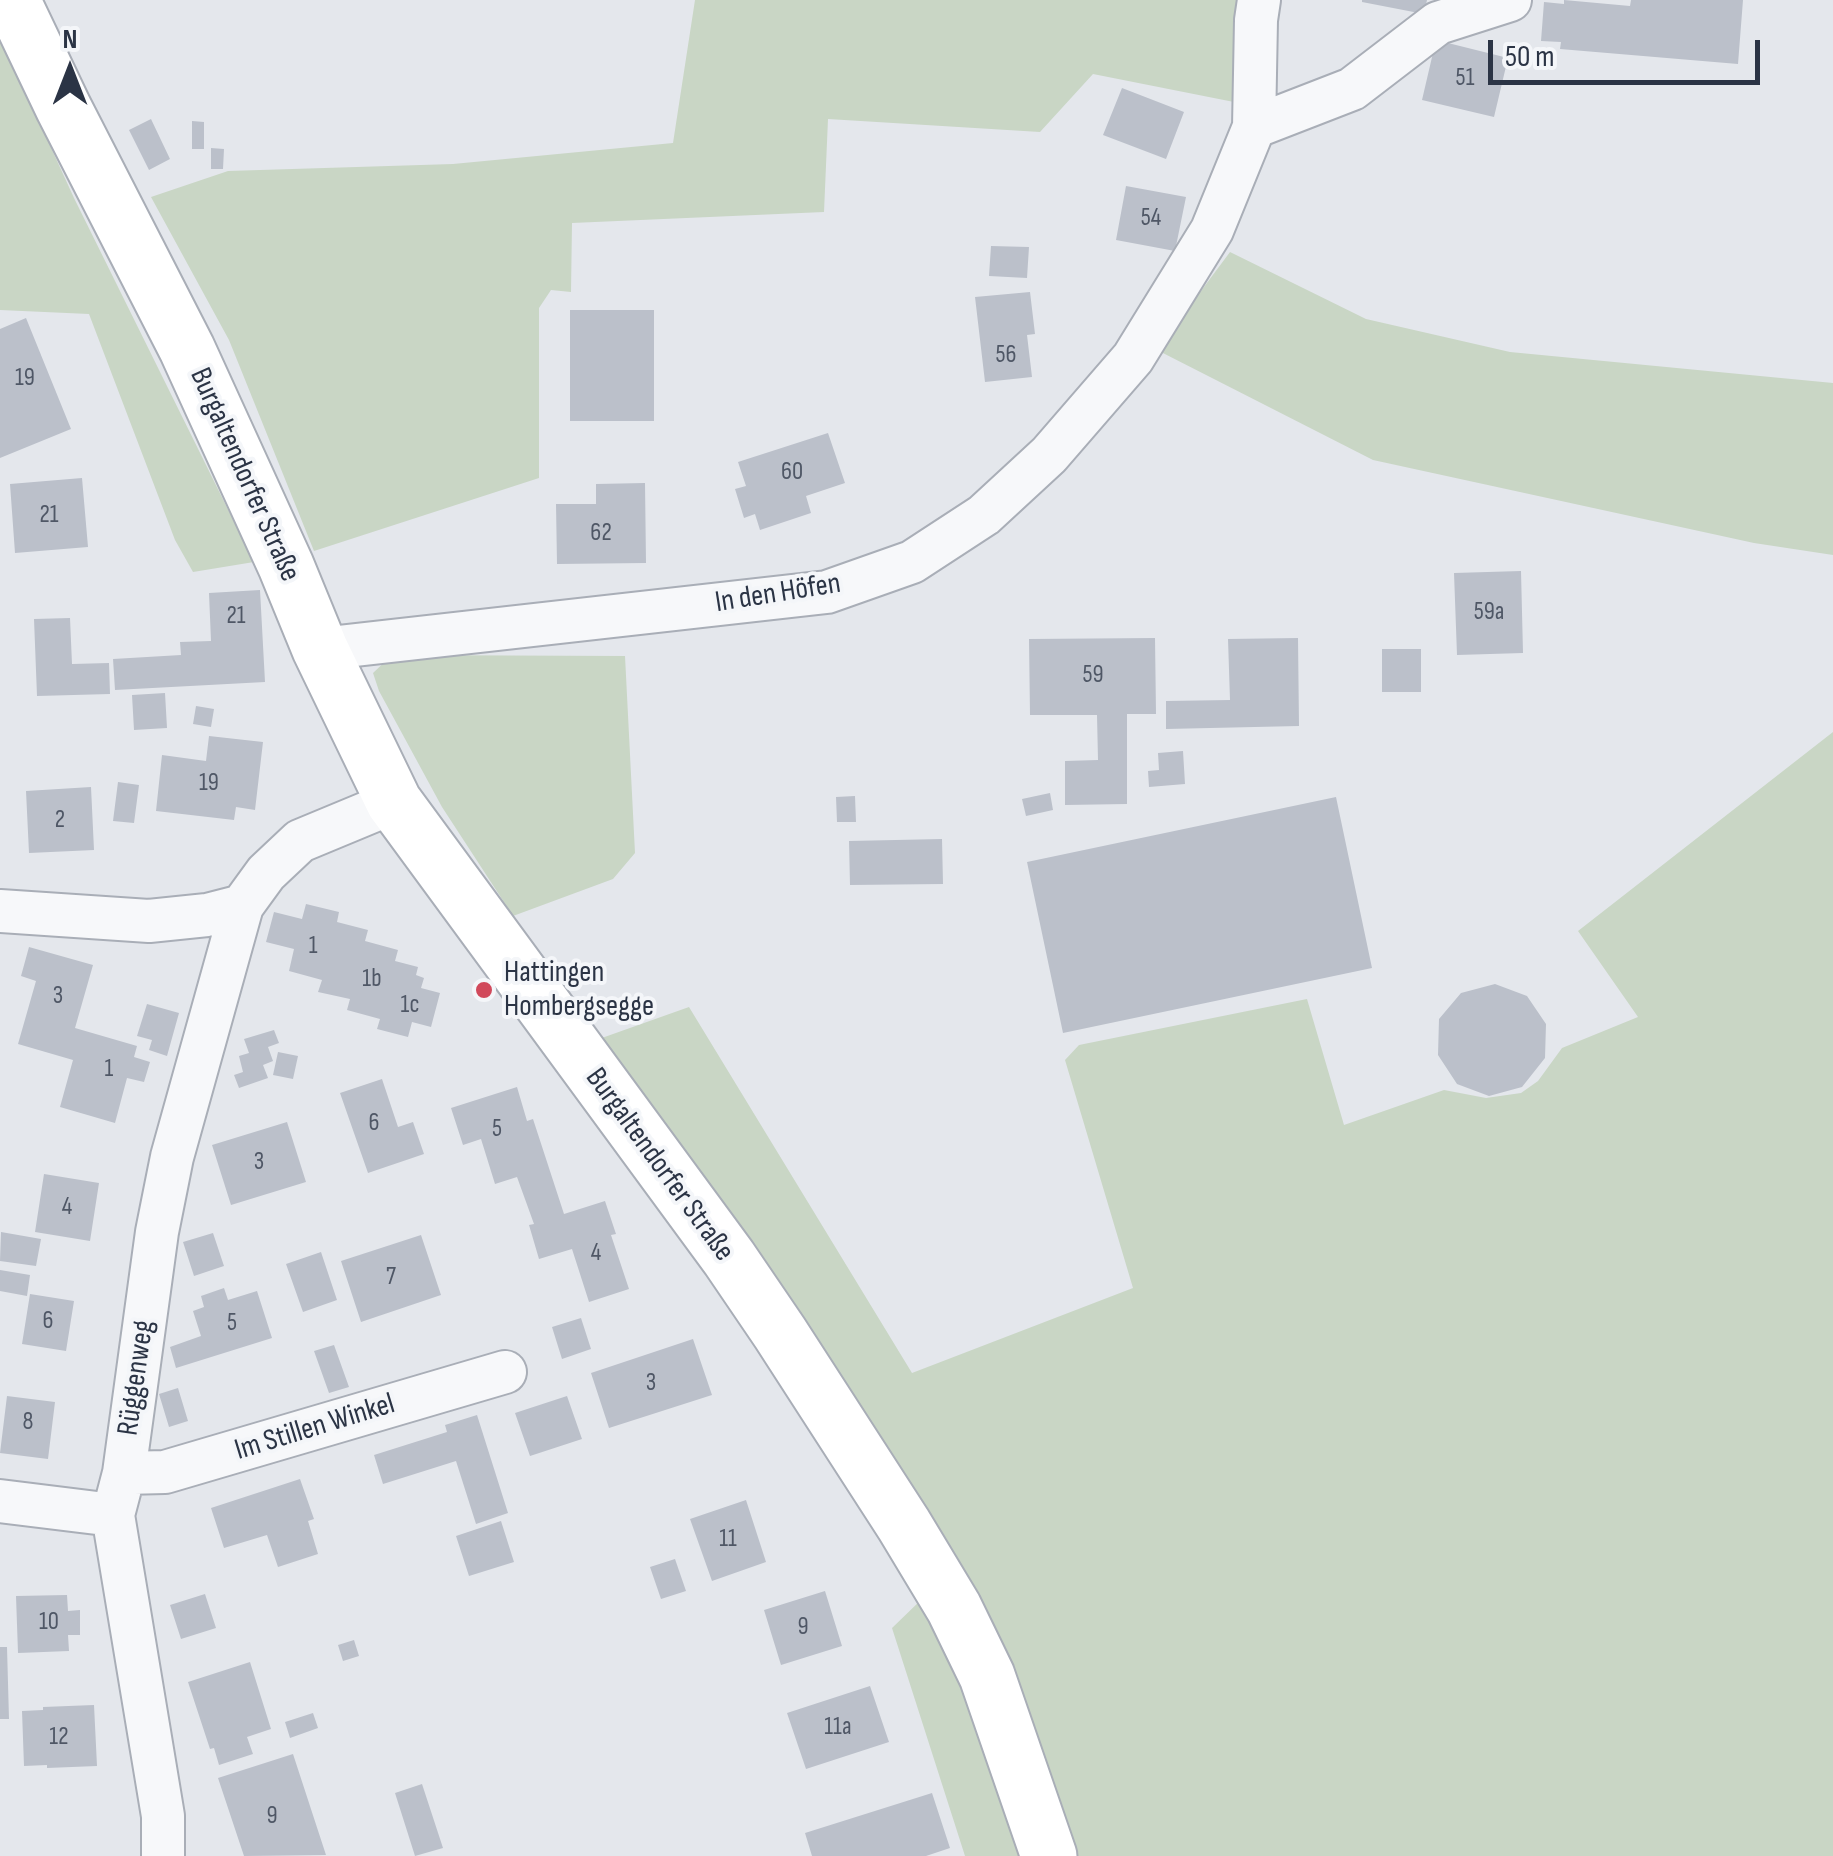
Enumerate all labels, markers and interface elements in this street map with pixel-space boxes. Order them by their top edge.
north arrow [20,20,120,120]
scale bar [1493,20,1766,82]
text: N [63,23,77,56]
text: 50 m [1505,39,1554,75]
house number: 51 [1456,64,1474,94]
house number: 54 [1141,204,1161,234]
house number: 56 [996,341,1016,371]
street label: Burgaltendorfer Straße [181,363,307,587]
house number: 19 [15,364,35,394]
house number: 60 [781,458,803,488]
house number: 21 [39,501,59,531]
house number: 62 [590,519,612,549]
street label: In den Höfen [713,566,843,622]
house number: 59a [1474,598,1504,628]
house number: 21 [226,602,246,632]
house number: 59 [1082,661,1104,691]
house number: 19 [199,769,219,799]
house number: 2 [55,806,65,836]
house number: 1 [309,932,317,962]
place label: Hattingen Hombergsegge [504,955,654,1026]
house number: 1b [362,965,382,995]
marker: Hattingen Hombergsegge [473,979,495,1001]
house number: 3 [53,982,63,1012]
house number: 1c [401,991,419,1021]
house number: 1 [105,1055,113,1085]
street label: Burgaltendorfer Straße [577,1061,741,1269]
house number: 6 [369,1109,379,1139]
house number: 5 [492,1115,502,1145]
house number: 3 [254,1148,264,1178]
house number: 4 [62,1193,72,1223]
house number: 4 [591,1239,601,1269]
house number: 7 [386,1263,396,1293]
house number: 6 [43,1307,53,1337]
house number: 5 [227,1309,237,1339]
street label: Rüggenweg [111,1318,163,1438]
house number: 3 [646,1369,656,1399]
street label: Im Stillen Winkel [231,1387,399,1469]
house number: 8 [23,1408,33,1438]
house number: 11 [719,1525,737,1555]
house number: 10 [39,1608,59,1638]
house number: 9 [797,1613,809,1643]
house number: 11a [824,1713,852,1743]
house number: 12 [49,1723,69,1753]
house number: 9 [266,1802,278,1832]

